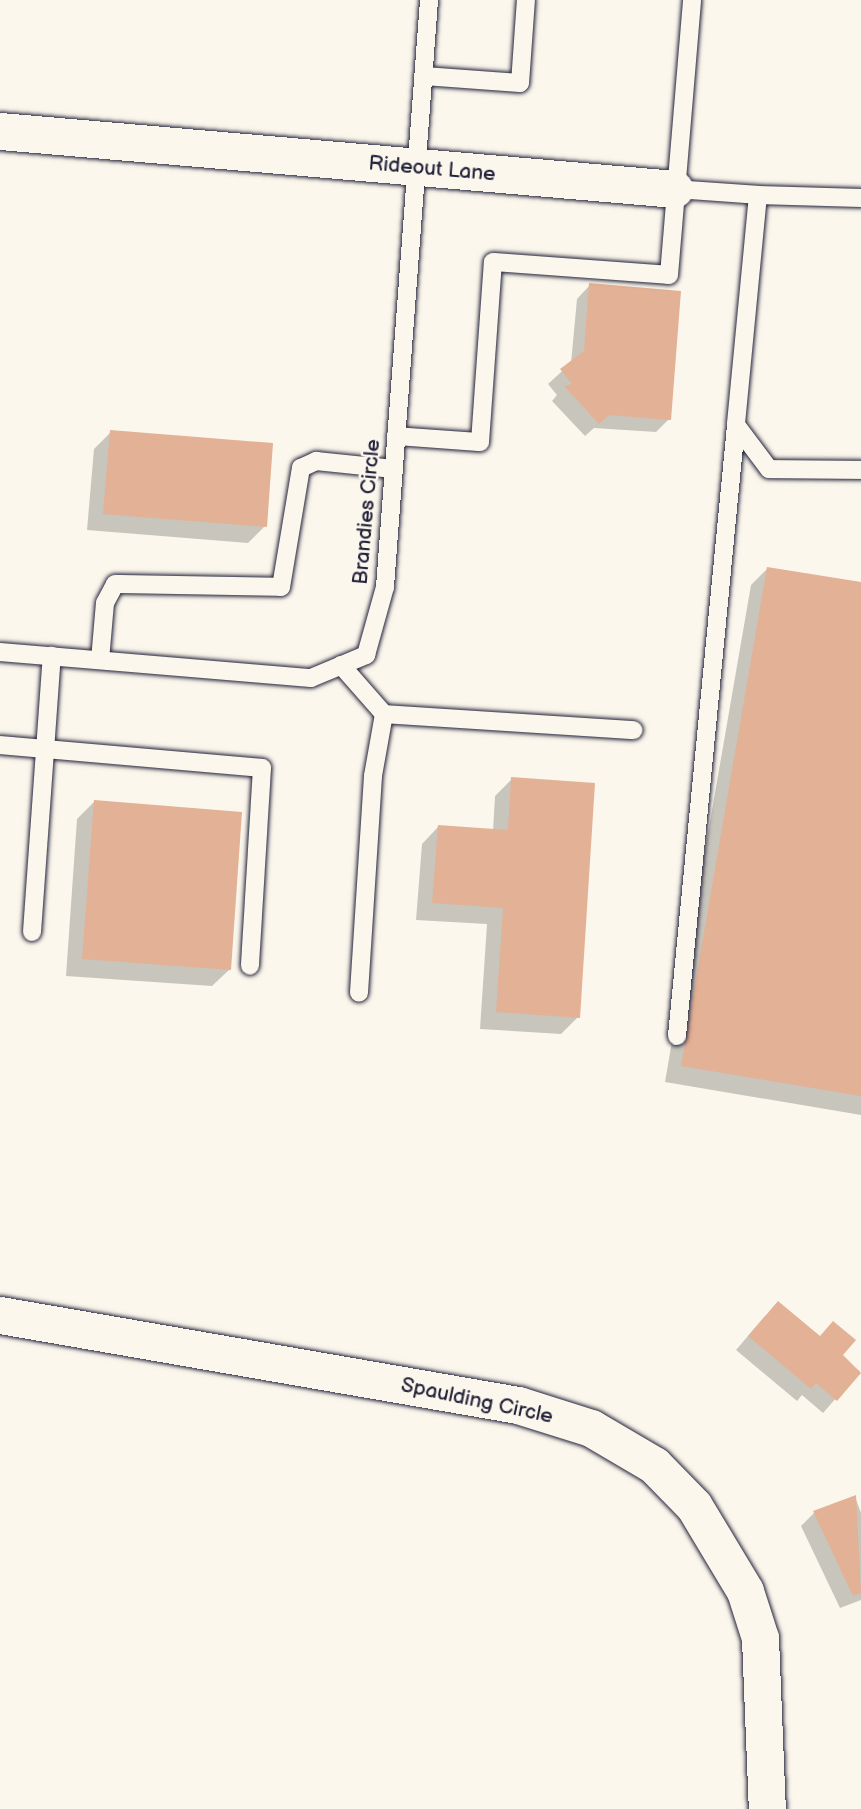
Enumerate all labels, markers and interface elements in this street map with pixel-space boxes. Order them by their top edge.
street label: Rideout Lane [367,151,497,187]
street label: Brandies Circle [348,438,386,586]
street label: Spaulding Circle [399,1373,555,1429]

